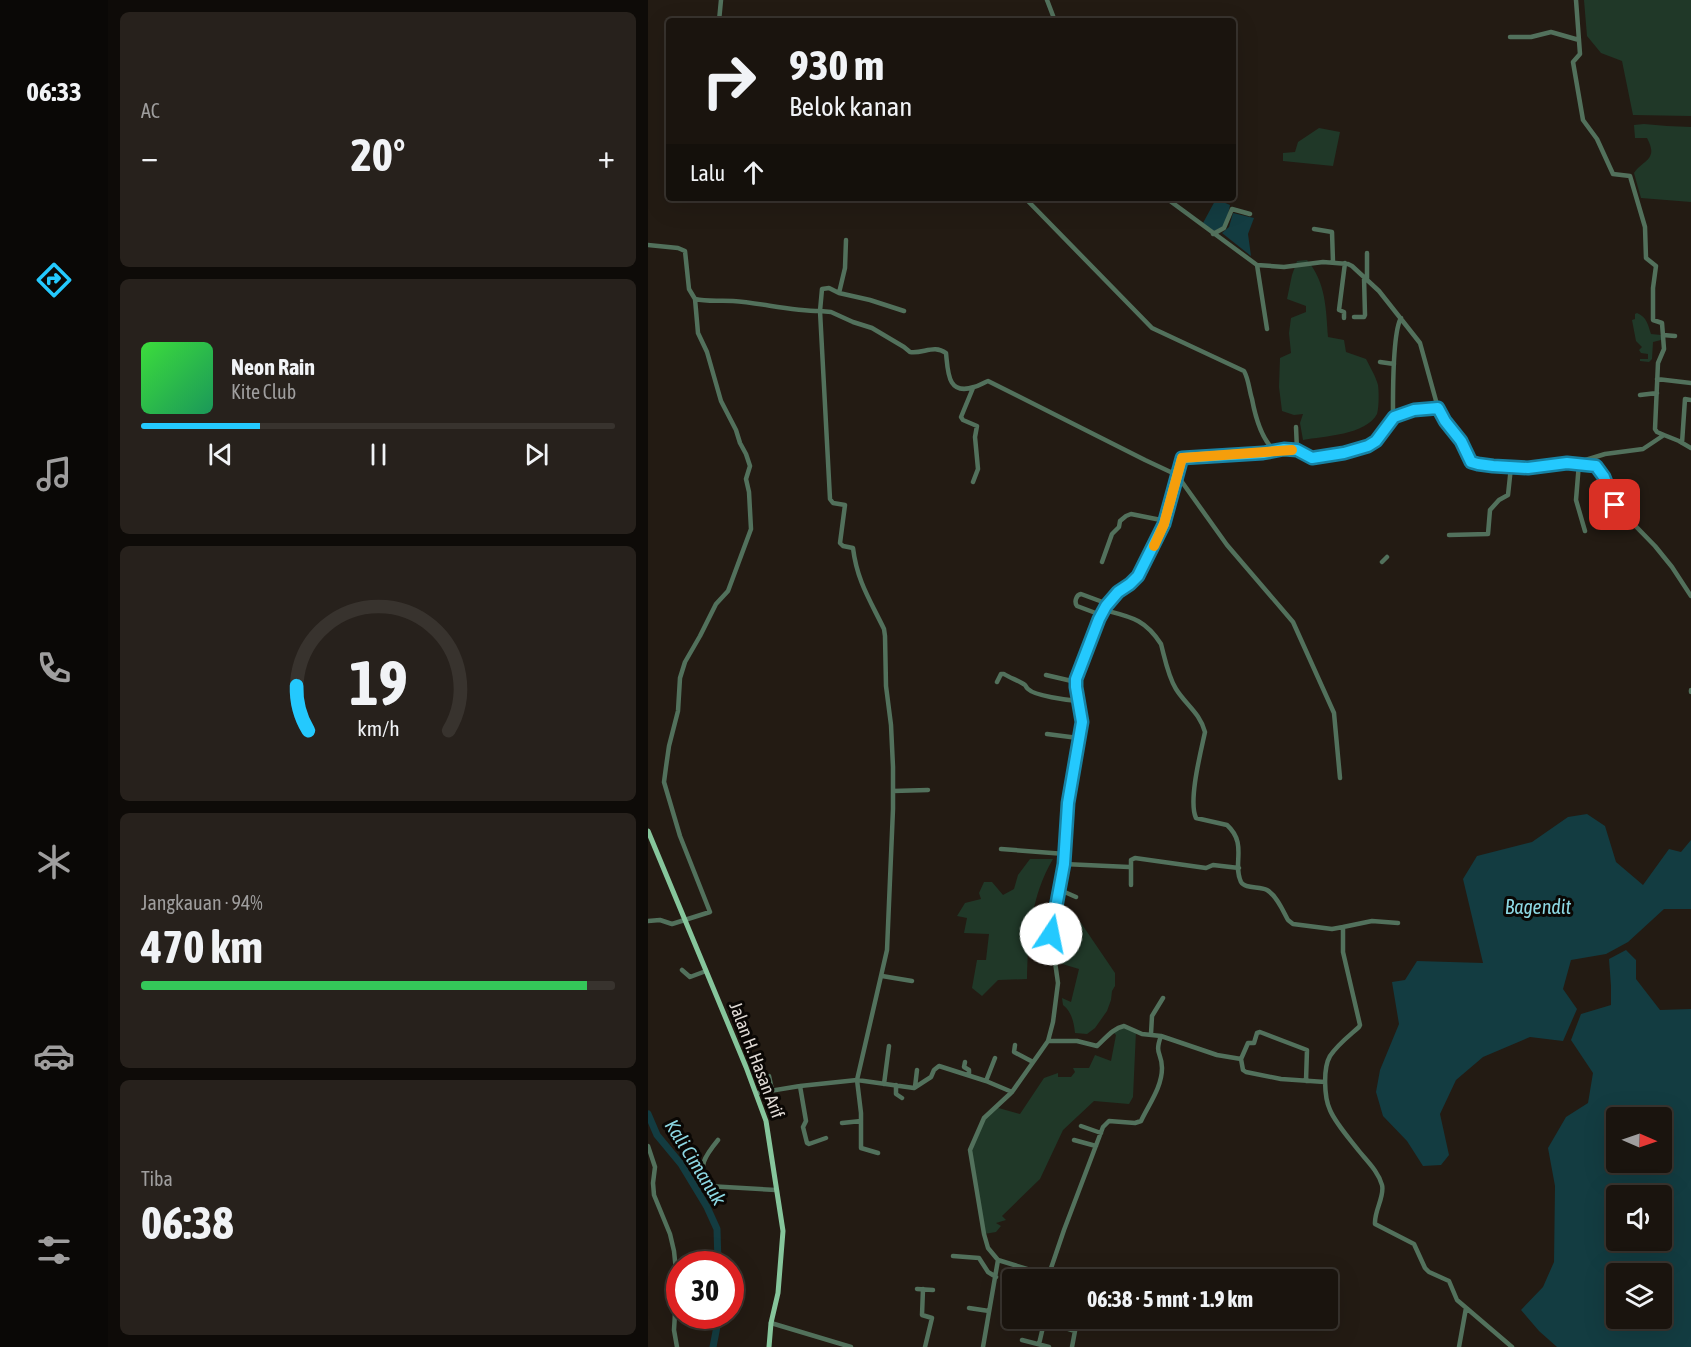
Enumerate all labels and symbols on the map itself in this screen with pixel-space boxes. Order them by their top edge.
pin [1589,479,1640,530]
water label: Bagendit [1505,895,1571,918]
position arrow [1019,902,1083,966]
street label: Jalan H. Hasan Arif [725,999,789,1121]
north arrow [1606,1107,1672,1173]
water label: Kali Cimanuk [661,1115,732,1209]
speed limit sign: 30 [666,1251,744,1329]

